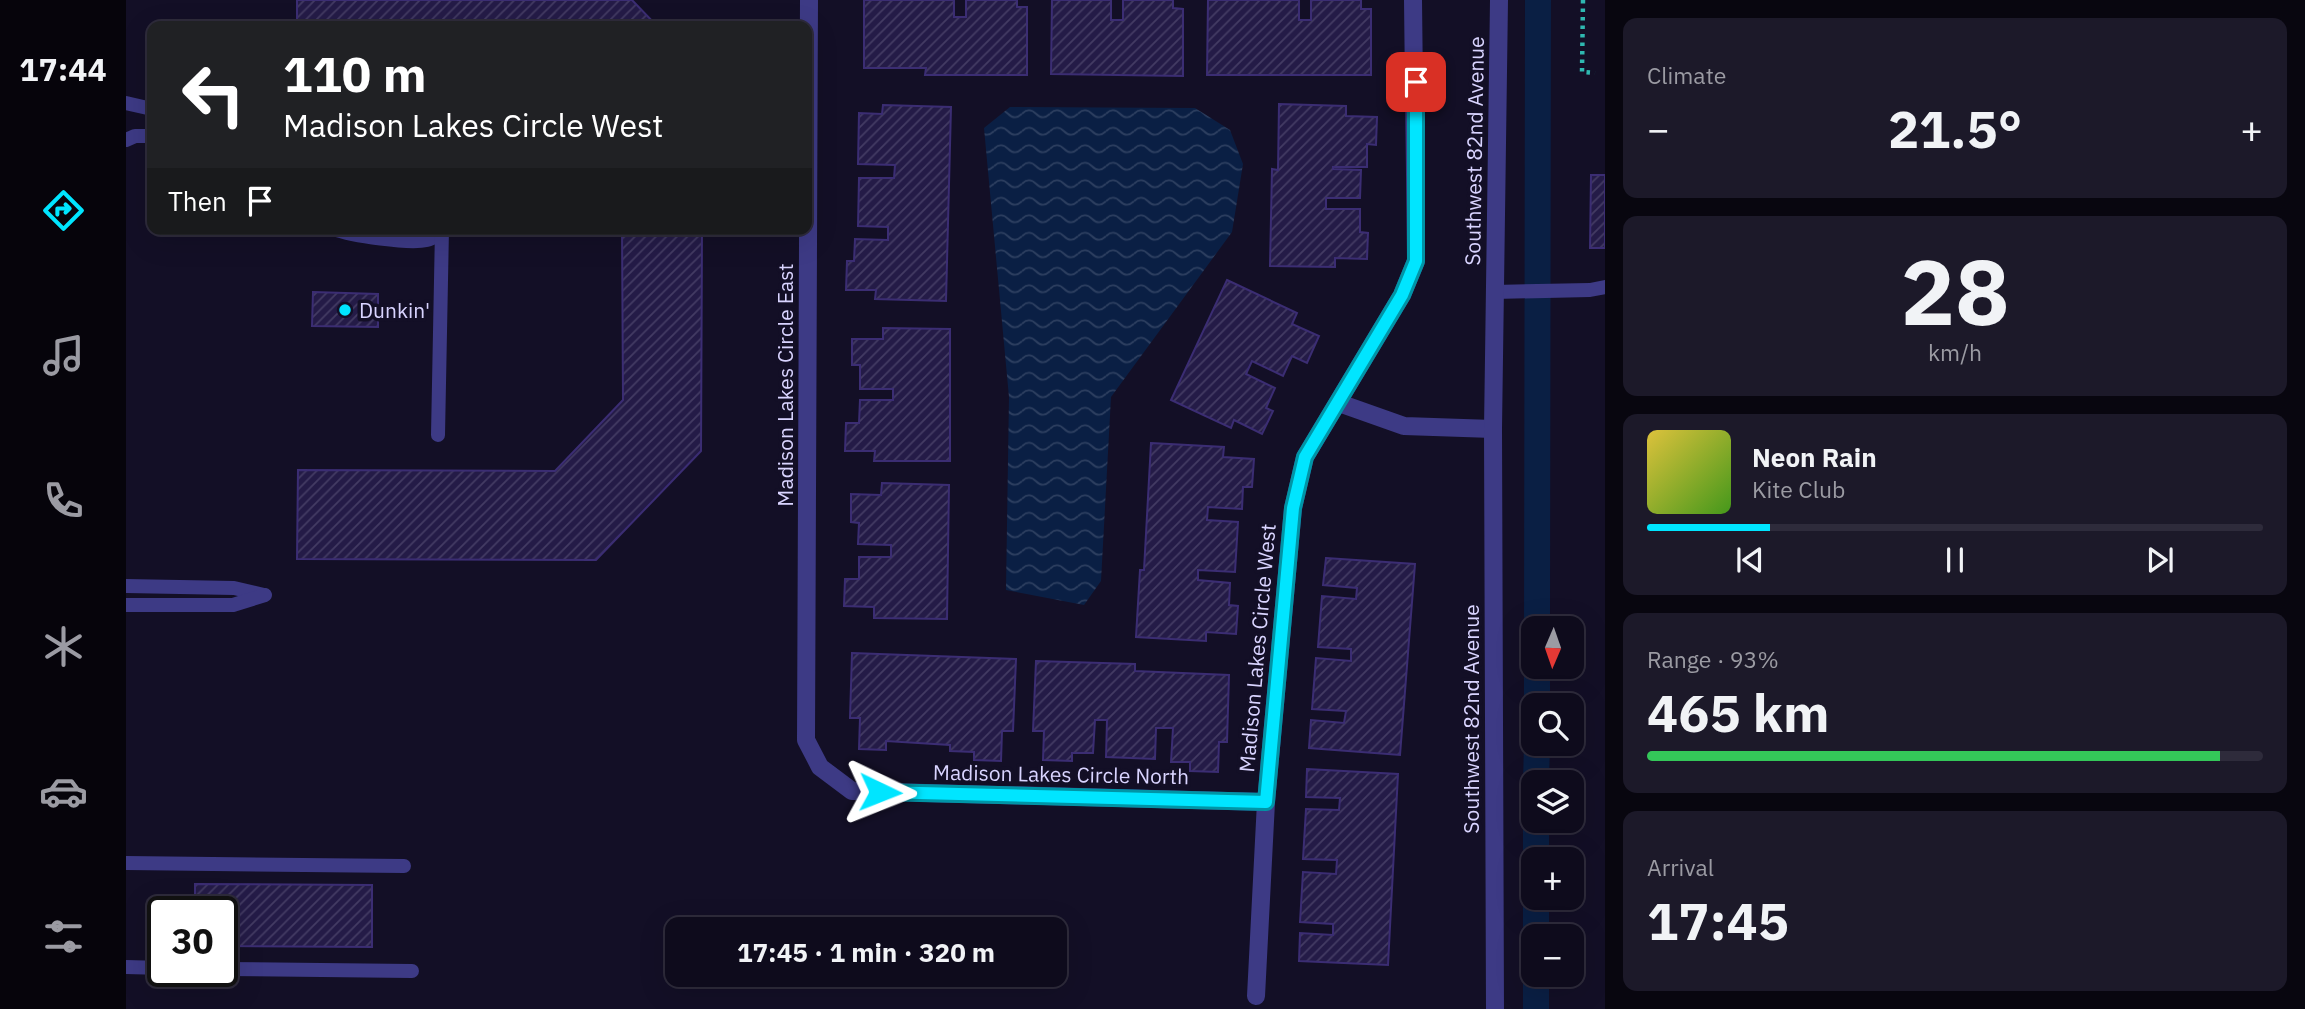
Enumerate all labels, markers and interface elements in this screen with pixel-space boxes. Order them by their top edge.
street label: Southwest 82nd Avenue [1458,36,1490,266]
text: 110 m [283,42,427,105]
text: 17:44 [19,48,107,90]
icon: left [168,49,259,140]
pin [1386,52,1446,112]
text: Climate [1647,60,1726,90]
icon: arrive [1397,63,1435,101]
text: 21.5° [1888,95,2022,162]
text: Madison Lakes Circle West [283,104,664,146]
text: − [1647,104,1670,153]
text: + [2240,104,2263,153]
icon: arrive [241,182,279,220]
text: Then [168,184,227,218]
icon: directions [39,186,88,235]
text: 28 [1900,232,2010,350]
street label: Madison Lakes Circle East [771,263,799,507]
place label: Dunkin' [359,296,430,324]
marker: Dunkin' [337,302,353,318]
icon: music [39,331,88,380]
text: km/h [1928,337,1982,367]
text: Neon Rain [1752,440,1877,474]
text: Kite Club [1752,474,1845,504]
icon: phone [39,476,88,525]
street label: Madison Lakes Circle West [1232,522,1282,774]
icon: previous [1731,541,1769,579]
icon: pause [1936,541,1974,579]
icon: next [2141,541,2179,579]
street label: Southwest 82nd Avenue [1457,604,1485,834]
north arrow [1521,616,1584,679]
map controls [1521,616,1584,987]
icon: climate [39,622,88,671]
text: Range · 93% [1647,644,1779,674]
text: 465 km [1647,679,1829,746]
button: search [1521,693,1584,756]
position arrow [843,755,917,829]
street label: Madison Lakes Circle North [933,758,1189,790]
icon: car [39,767,88,816]
button: layers [1521,770,1584,833]
button: + [1521,847,1584,910]
text: Arrival [1647,852,1714,882]
text: 17:45 [1647,887,1789,954]
speed limit sign: 30 [147,896,238,987]
icon: filters [39,912,88,961]
button: − [1521,924,1584,987]
text: 17:45 · 1 min · 320 m [737,935,995,969]

